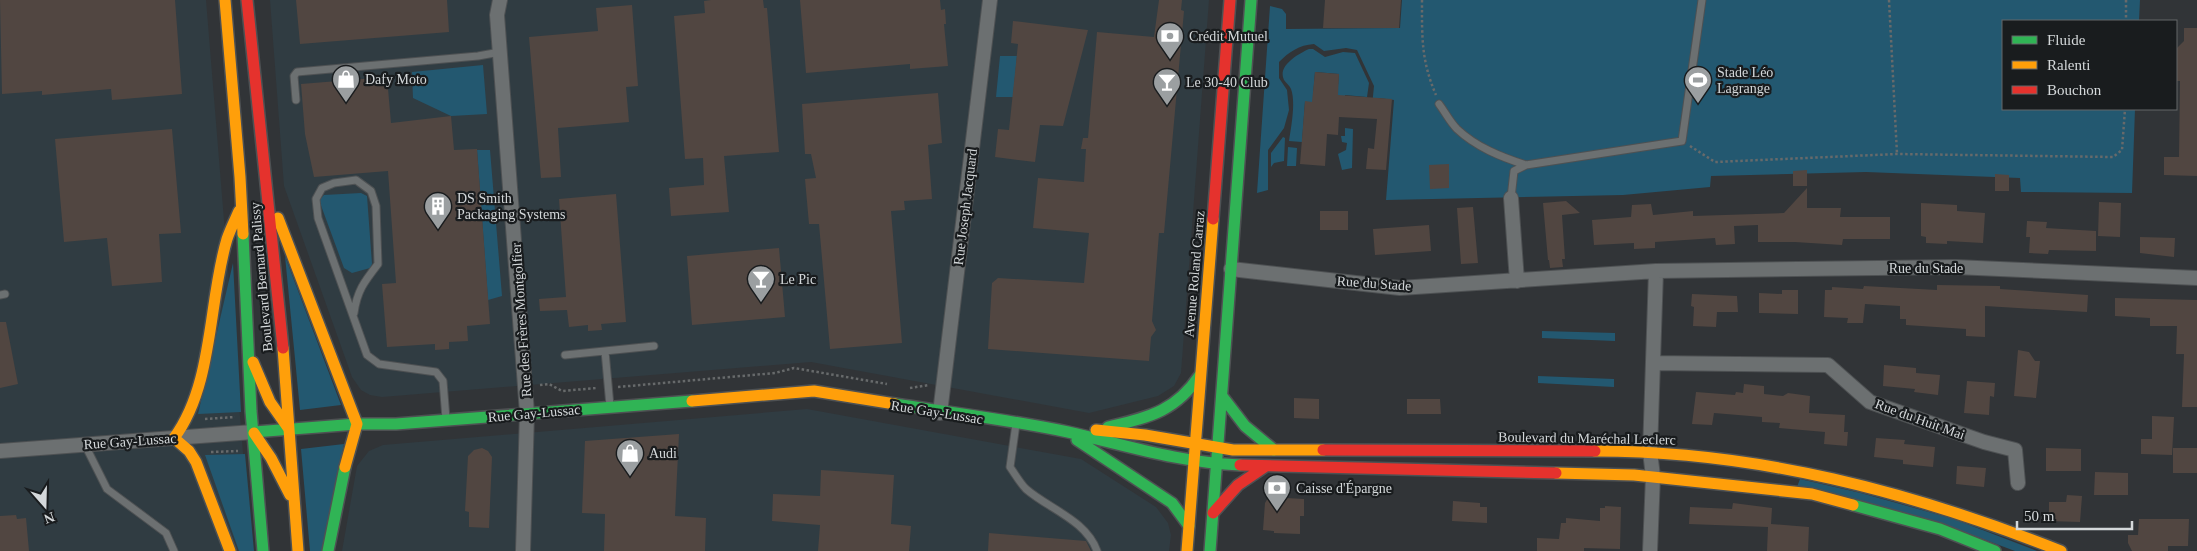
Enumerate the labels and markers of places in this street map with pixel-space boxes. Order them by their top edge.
bank icon: Crédit Mutuel [1155,21,1185,60]
place label: Crédit Mutuel [1189,29,1268,44]
shop icon: Dafy Moto [331,64,361,103]
sports icon: Stade Léo Lagrange [1683,65,1713,104]
place label: Stade Léo Lagrange [1717,65,1773,96]
bar icon: Le 30-40 Club [1152,67,1182,106]
place label: Dafy Moto [365,72,427,87]
place label: Le 30-40 Club [1186,75,1268,90]
building icon: DS Smith Packaging Systems [423,191,453,230]
place label: DS Smith Packaging Systems [457,191,566,222]
bar icon: Le Pic [746,264,776,303]
place label: Le Pic [780,272,816,287]
shop icon: Audi [615,438,645,477]
place label: Audi [649,446,677,461]
bank icon: Caisse d'Épargne [1262,473,1292,512]
place label: Caisse d'Épargne [1296,480,1392,496]

